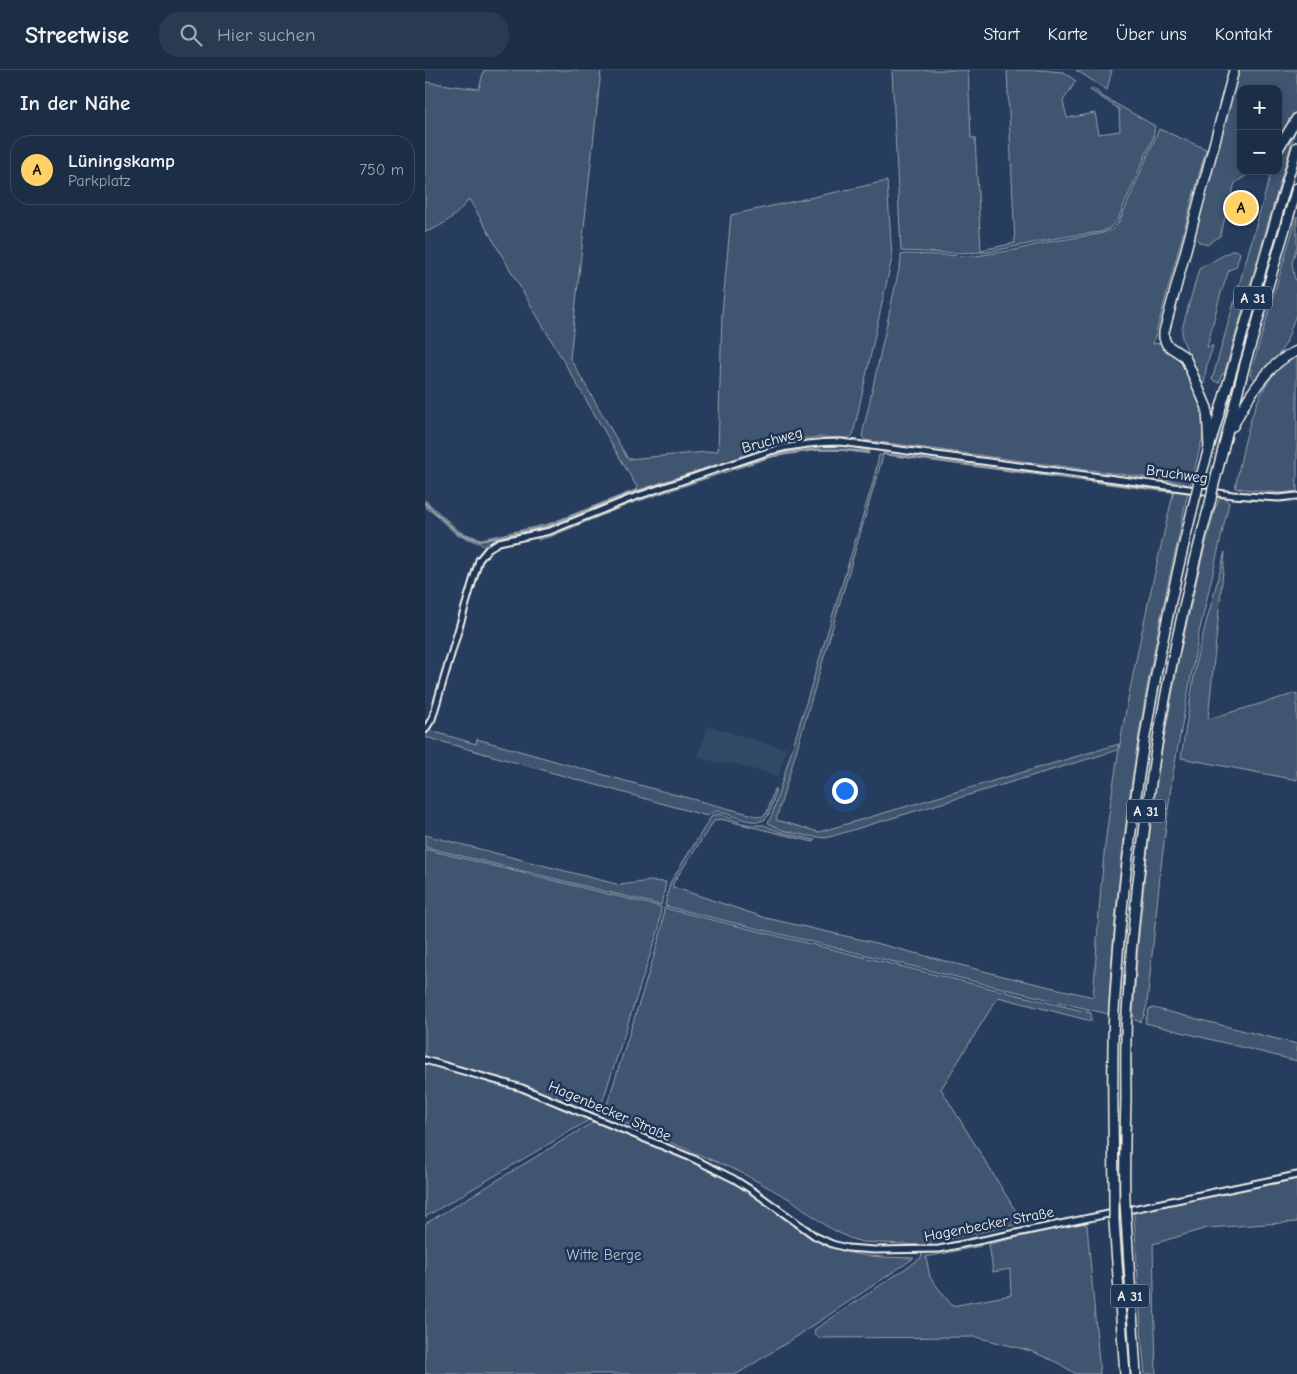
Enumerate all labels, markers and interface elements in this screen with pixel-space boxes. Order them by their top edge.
search box [159,12,509,57]
text: Streetwise [25,21,129,49]
icon: search [177,21,205,49]
text: Hier suchen [217,24,316,46]
text: Start [983,24,1020,45]
text: Karte [1048,24,1088,45]
text: Über uns [1116,24,1187,45]
text: Kontakt [1215,24,1272,45]
map controls [1237,85,1282,175]
button: + [1237,85,1282,130]
text: In der Nähe [20,91,130,115]
button: − [1237,130,1282,175]
text: Lüningskamp [68,150,175,172]
text: A [33,161,41,179]
text: 750 m [359,161,404,179]
text: Parkplatz [68,172,130,190]
pin: A [1225,189,1257,227]
road number: A 31 [1234,287,1272,310]
street label: Bruchweg [740,423,804,457]
street label: Bruchweg [1145,461,1209,487]
your location [832,778,858,804]
road number: A 31 [1127,799,1165,822]
street label: Hagenbecker Straße [546,1077,675,1145]
street label: Hagenbecker Straße [923,1202,1056,1245]
park label: Witte Berge [567,1246,642,1264]
road number: A 31 [1111,1284,1149,1308]

